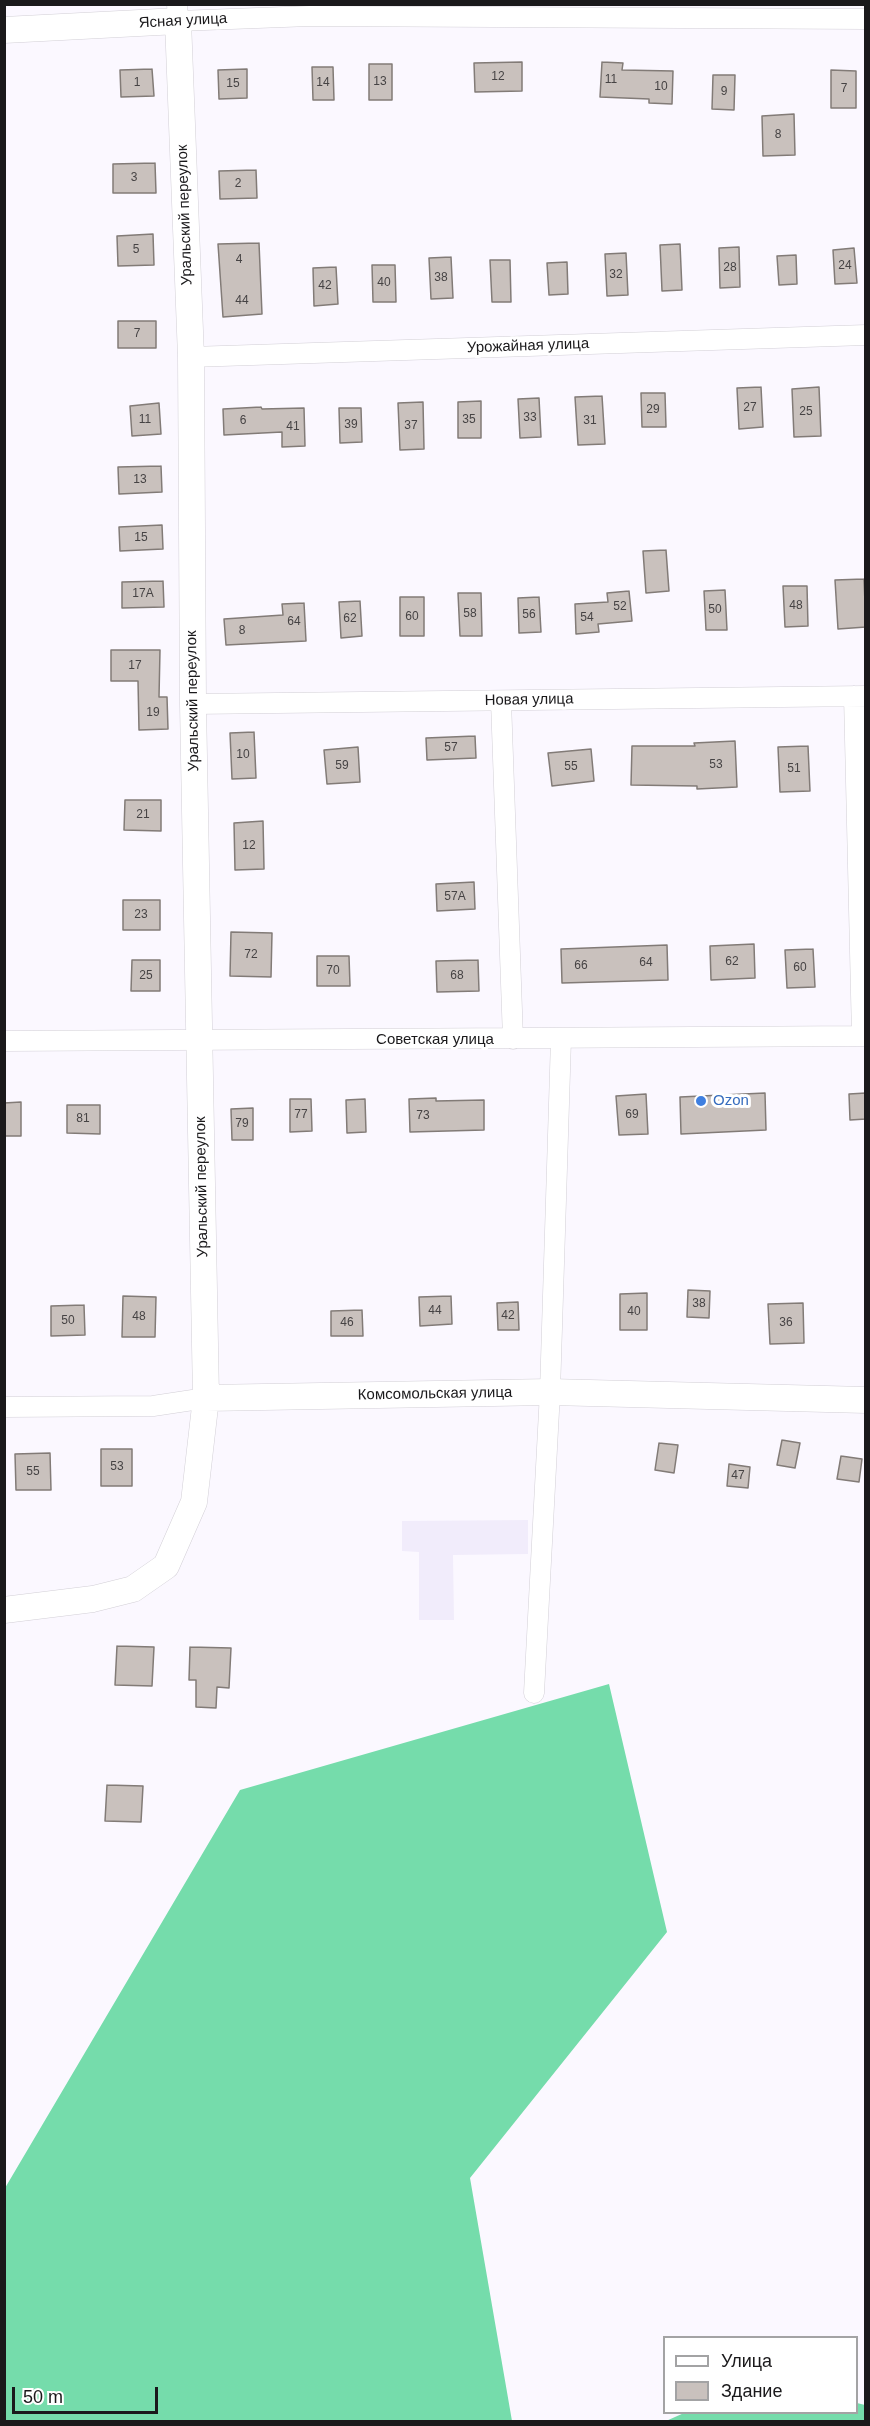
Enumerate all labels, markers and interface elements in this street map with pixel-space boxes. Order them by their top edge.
street label: Ясная улица [138,10,228,32]
house number: 12 [491,70,505,84]
house number: 11 [605,73,617,87]
house number: 13 [373,75,387,89]
house number: 1 [134,76,140,90]
house number: 14 [316,76,330,90]
house number: 15 [226,77,240,91]
house number: 10 [654,80,668,94]
house number: 7 [841,82,847,96]
house number: 9 [721,85,727,99]
house number: 8 [775,128,781,142]
street label: Уральский переулок [174,144,196,286]
house number: 3 [131,171,137,185]
house number: 2 [235,177,241,191]
house number: 5 [133,243,139,257]
house number: 4 [236,253,242,267]
house number: 24 [838,259,852,273]
house number: 28 [723,261,737,275]
house number: 32 [609,268,623,282]
house number: 38 [434,271,448,285]
house number: 40 [377,276,391,290]
house number: 42 [318,279,332,293]
house number: 44 [235,294,249,308]
house number: 7 [134,327,140,341]
street label: Урожайная улица [467,335,589,357]
house number: 27 [743,401,757,415]
house number: 29 [646,403,660,417]
house number: 25 [799,405,813,419]
house number: 33 [523,411,537,425]
house number: 11 [139,413,151,427]
house number: 35 [462,413,476,427]
house number: 6 [240,414,246,428]
house number: 31 [583,414,597,428]
house number: 39 [344,418,358,432]
house number: 37 [404,419,418,433]
house number: 41 [286,420,300,434]
house number: 13 [133,473,147,487]
house number: 15 [134,531,148,545]
house number: 17А [132,587,154,601]
house number: 48 [789,599,803,613]
house number: 52 [613,600,627,614]
house number: 50 [708,603,722,617]
house number: 58 [463,607,477,621]
house number: 56 [522,608,536,622]
house number: 60 [405,610,419,624]
house number: 54 [580,611,594,625]
house number: 62 [343,612,357,626]
house number: 64 [287,615,301,629]
house number: 8 [239,624,245,638]
street label: Уральский переулок [183,630,203,772]
house number: 17 [128,659,142,673]
street label: Новая улица [484,690,574,710]
house number: 19 [146,706,160,720]
house number: 57 [444,741,458,755]
house number: 10 [236,748,250,762]
house number: 53 [709,758,723,772]
house number: 59 [335,759,349,773]
house number: 55 [564,760,578,774]
house number: 51 [787,762,801,776]
house number: 21 [136,808,150,822]
house number: 12 [242,839,256,853]
house number: 57А [444,890,466,904]
house number: 23 [134,908,148,922]
house number: 72 [244,948,258,962]
house number: 62 [725,955,739,969]
house number: 64 [639,956,653,970]
house number: 66 [574,959,588,973]
house number: 60 [793,961,807,975]
house number: 70 [326,964,340,978]
house number: 25 [139,969,153,983]
house number: 68 [450,969,464,983]
street label: Советская улица [376,1031,494,1049]
place label: Ozon [713,1092,749,1110]
marker: Ozon [694,1094,708,1108]
house number: 77 [294,1108,308,1122]
house number: 69 [625,1108,639,1122]
house number: 73 [416,1109,430,1123]
house number: 81 [76,1112,90,1126]
street label: Уральский переулок [192,1116,212,1258]
house number: 79 [235,1117,249,1131]
house number: 38 [692,1297,706,1311]
house number: 44 [428,1304,442,1318]
house number: 40 [627,1305,641,1319]
house number: 42 [501,1309,515,1323]
house number: 48 [132,1310,146,1324]
house number: 50 [61,1314,75,1328]
house number: 46 [340,1316,354,1330]
house number: 36 [779,1316,793,1330]
street label: Комсомольская улица [358,1384,512,1404]
house number: 53 [110,1460,124,1474]
house number: 55 [26,1465,40,1479]
house number: 47 [731,1469,745,1483]
legend [663,2336,858,2414]
text: Улица [721,2351,772,2371]
scale bar [15,2375,160,2413]
text: Здание [721,2381,782,2401]
text: 50 m [23,2387,63,2407]

